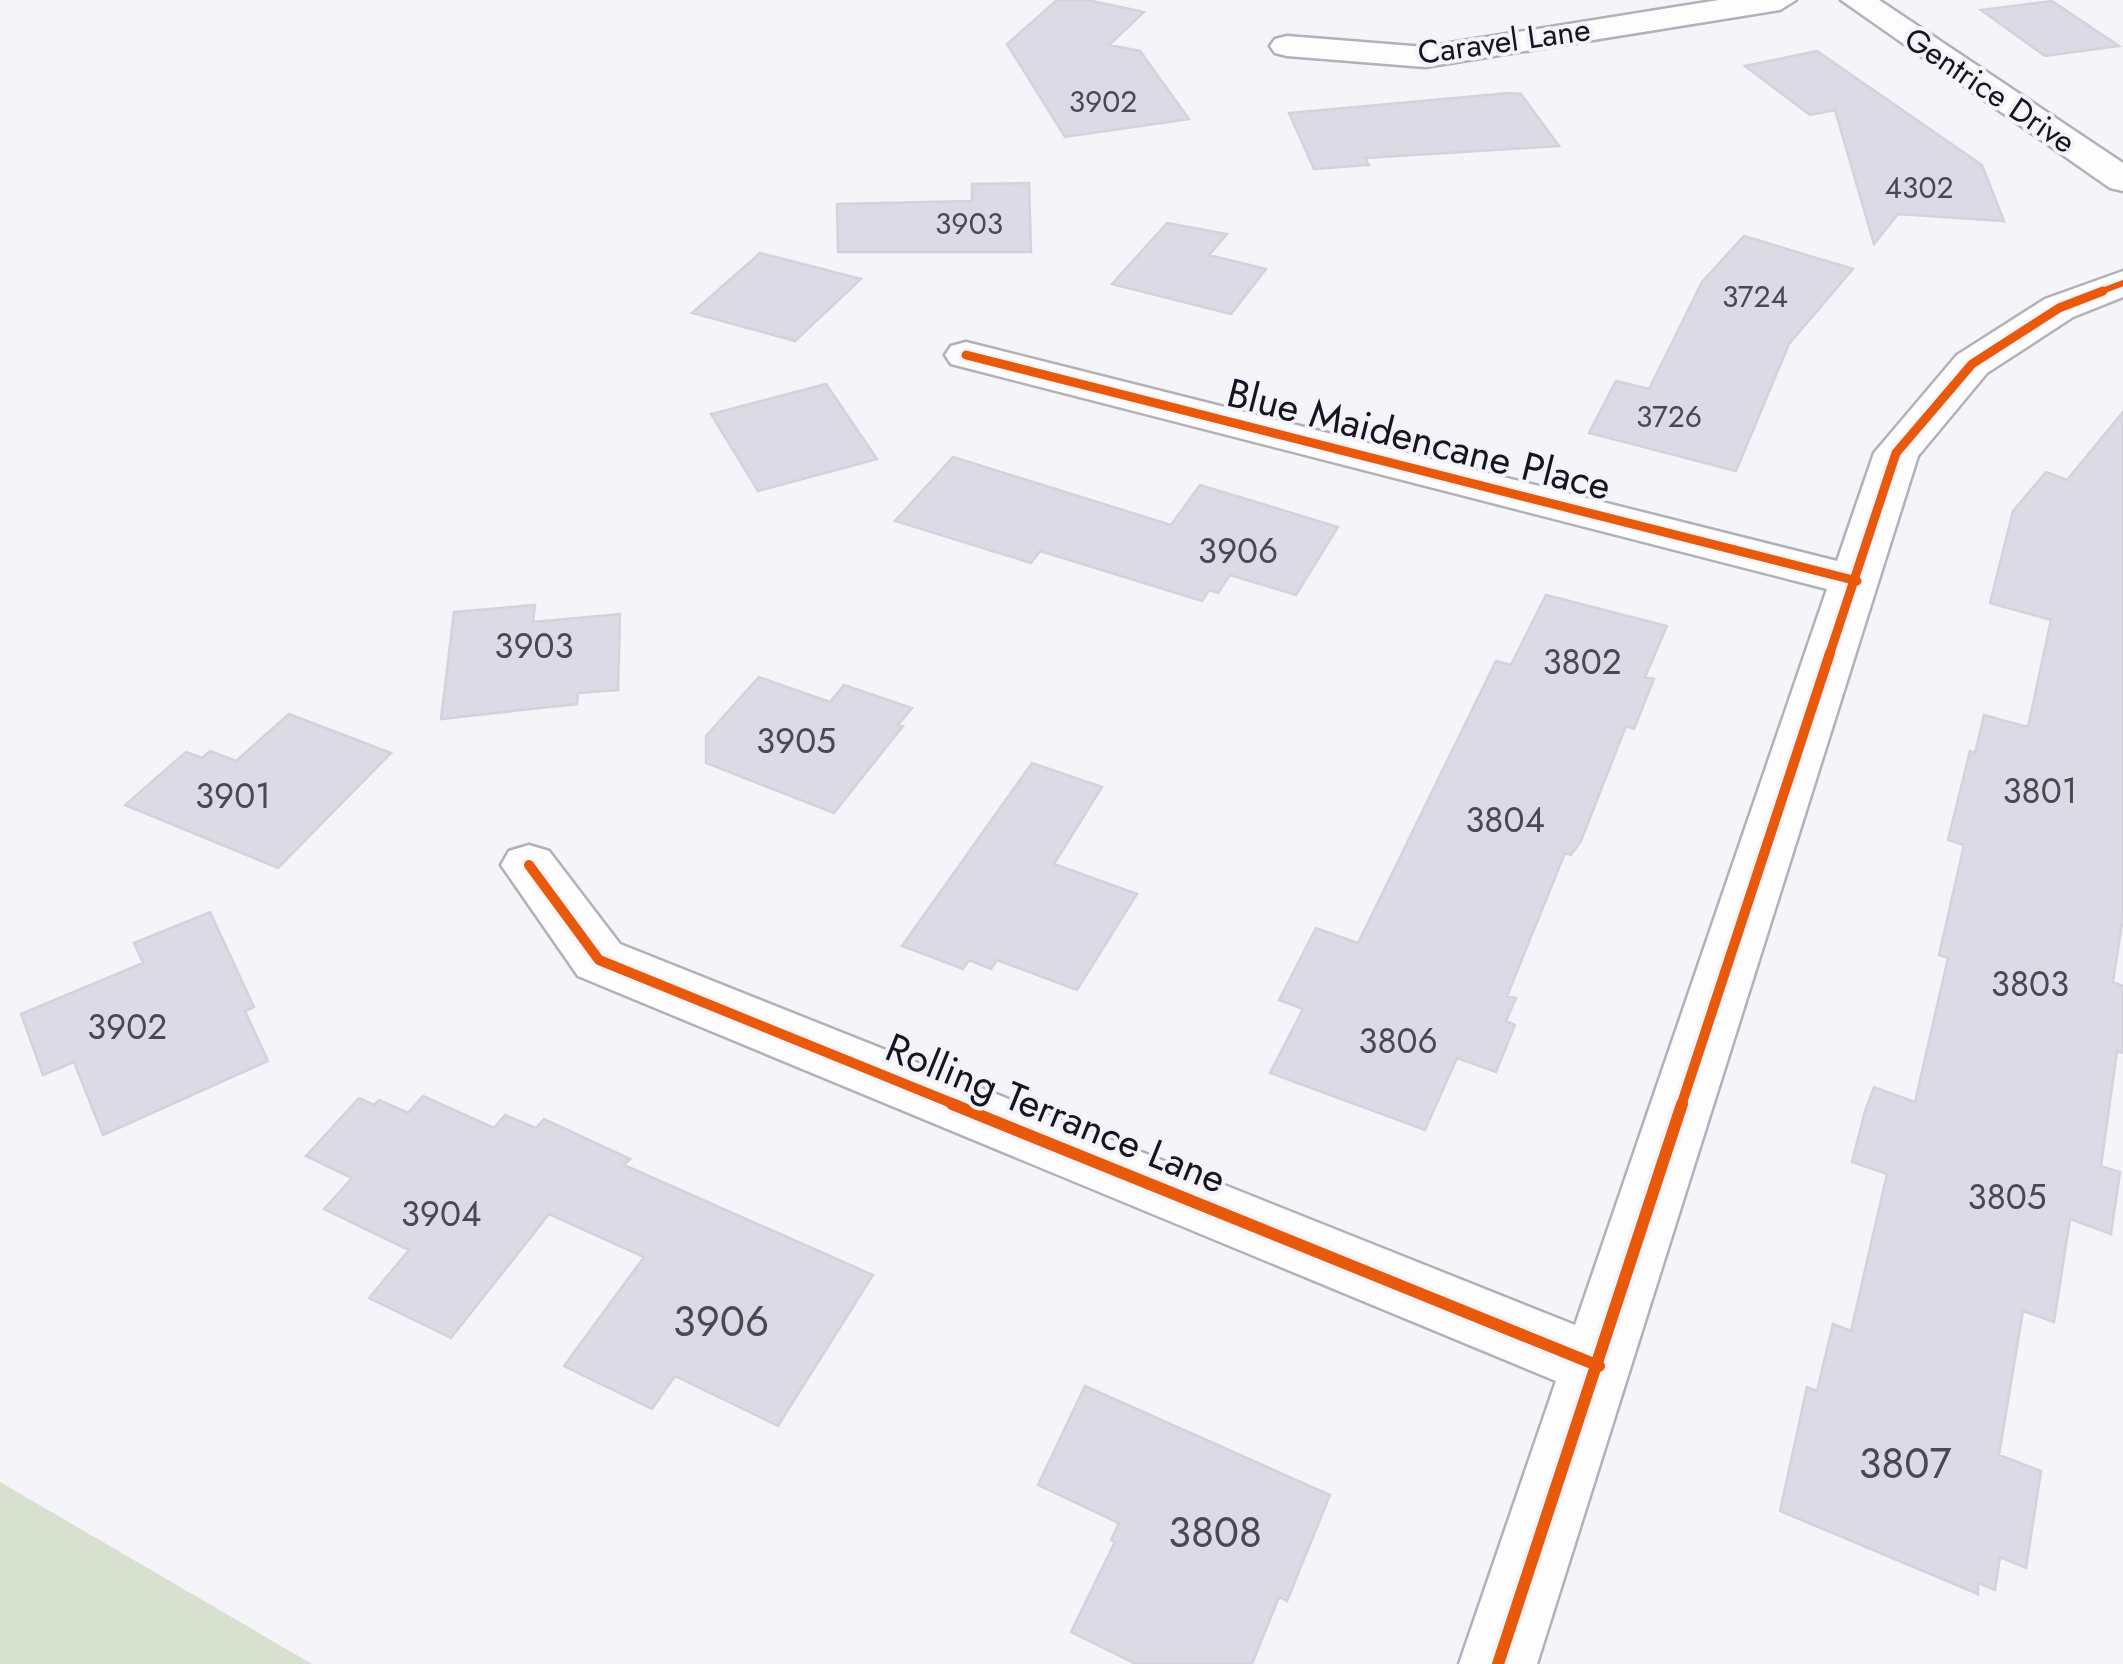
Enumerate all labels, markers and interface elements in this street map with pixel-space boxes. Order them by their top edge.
street label: Caravel Lane [1415,6,1593,76]
street label: Gentrice Drive [1895,16,2085,164]
house number: 3902 [1069,80,1137,123]
house number: 4302 [1885,166,1953,209]
house number: 3903 [935,202,1003,245]
house number: 3724 [1722,275,1788,318]
street label: Blue Maidencane Place [1221,363,1617,515]
house number: 3726 [1636,395,1702,438]
house number: 3906 [1198,526,1278,576]
house number: 3903 [494,621,574,671]
house number: 3802 [1542,637,1622,687]
house number: 3905 [756,716,836,766]
house number: 3801 [2003,766,2077,816]
house number: 3901 [195,771,271,821]
house number: 3804 [1465,795,1545,845]
house number: 3803 [1991,959,2069,1009]
house number: 3902 [87,1002,167,1052]
house number: 3806 [1358,1016,1438,1066]
street label: Rolling Terrance Lane [877,1018,1235,1208]
house number: 3805 [1968,1172,2046,1222]
house number: 3904 [401,1189,481,1239]
house number: 3906 [673,1291,769,1352]
house number: 3807 [1858,1433,1952,1494]
house number: 3808 [1168,1502,1262,1563]

